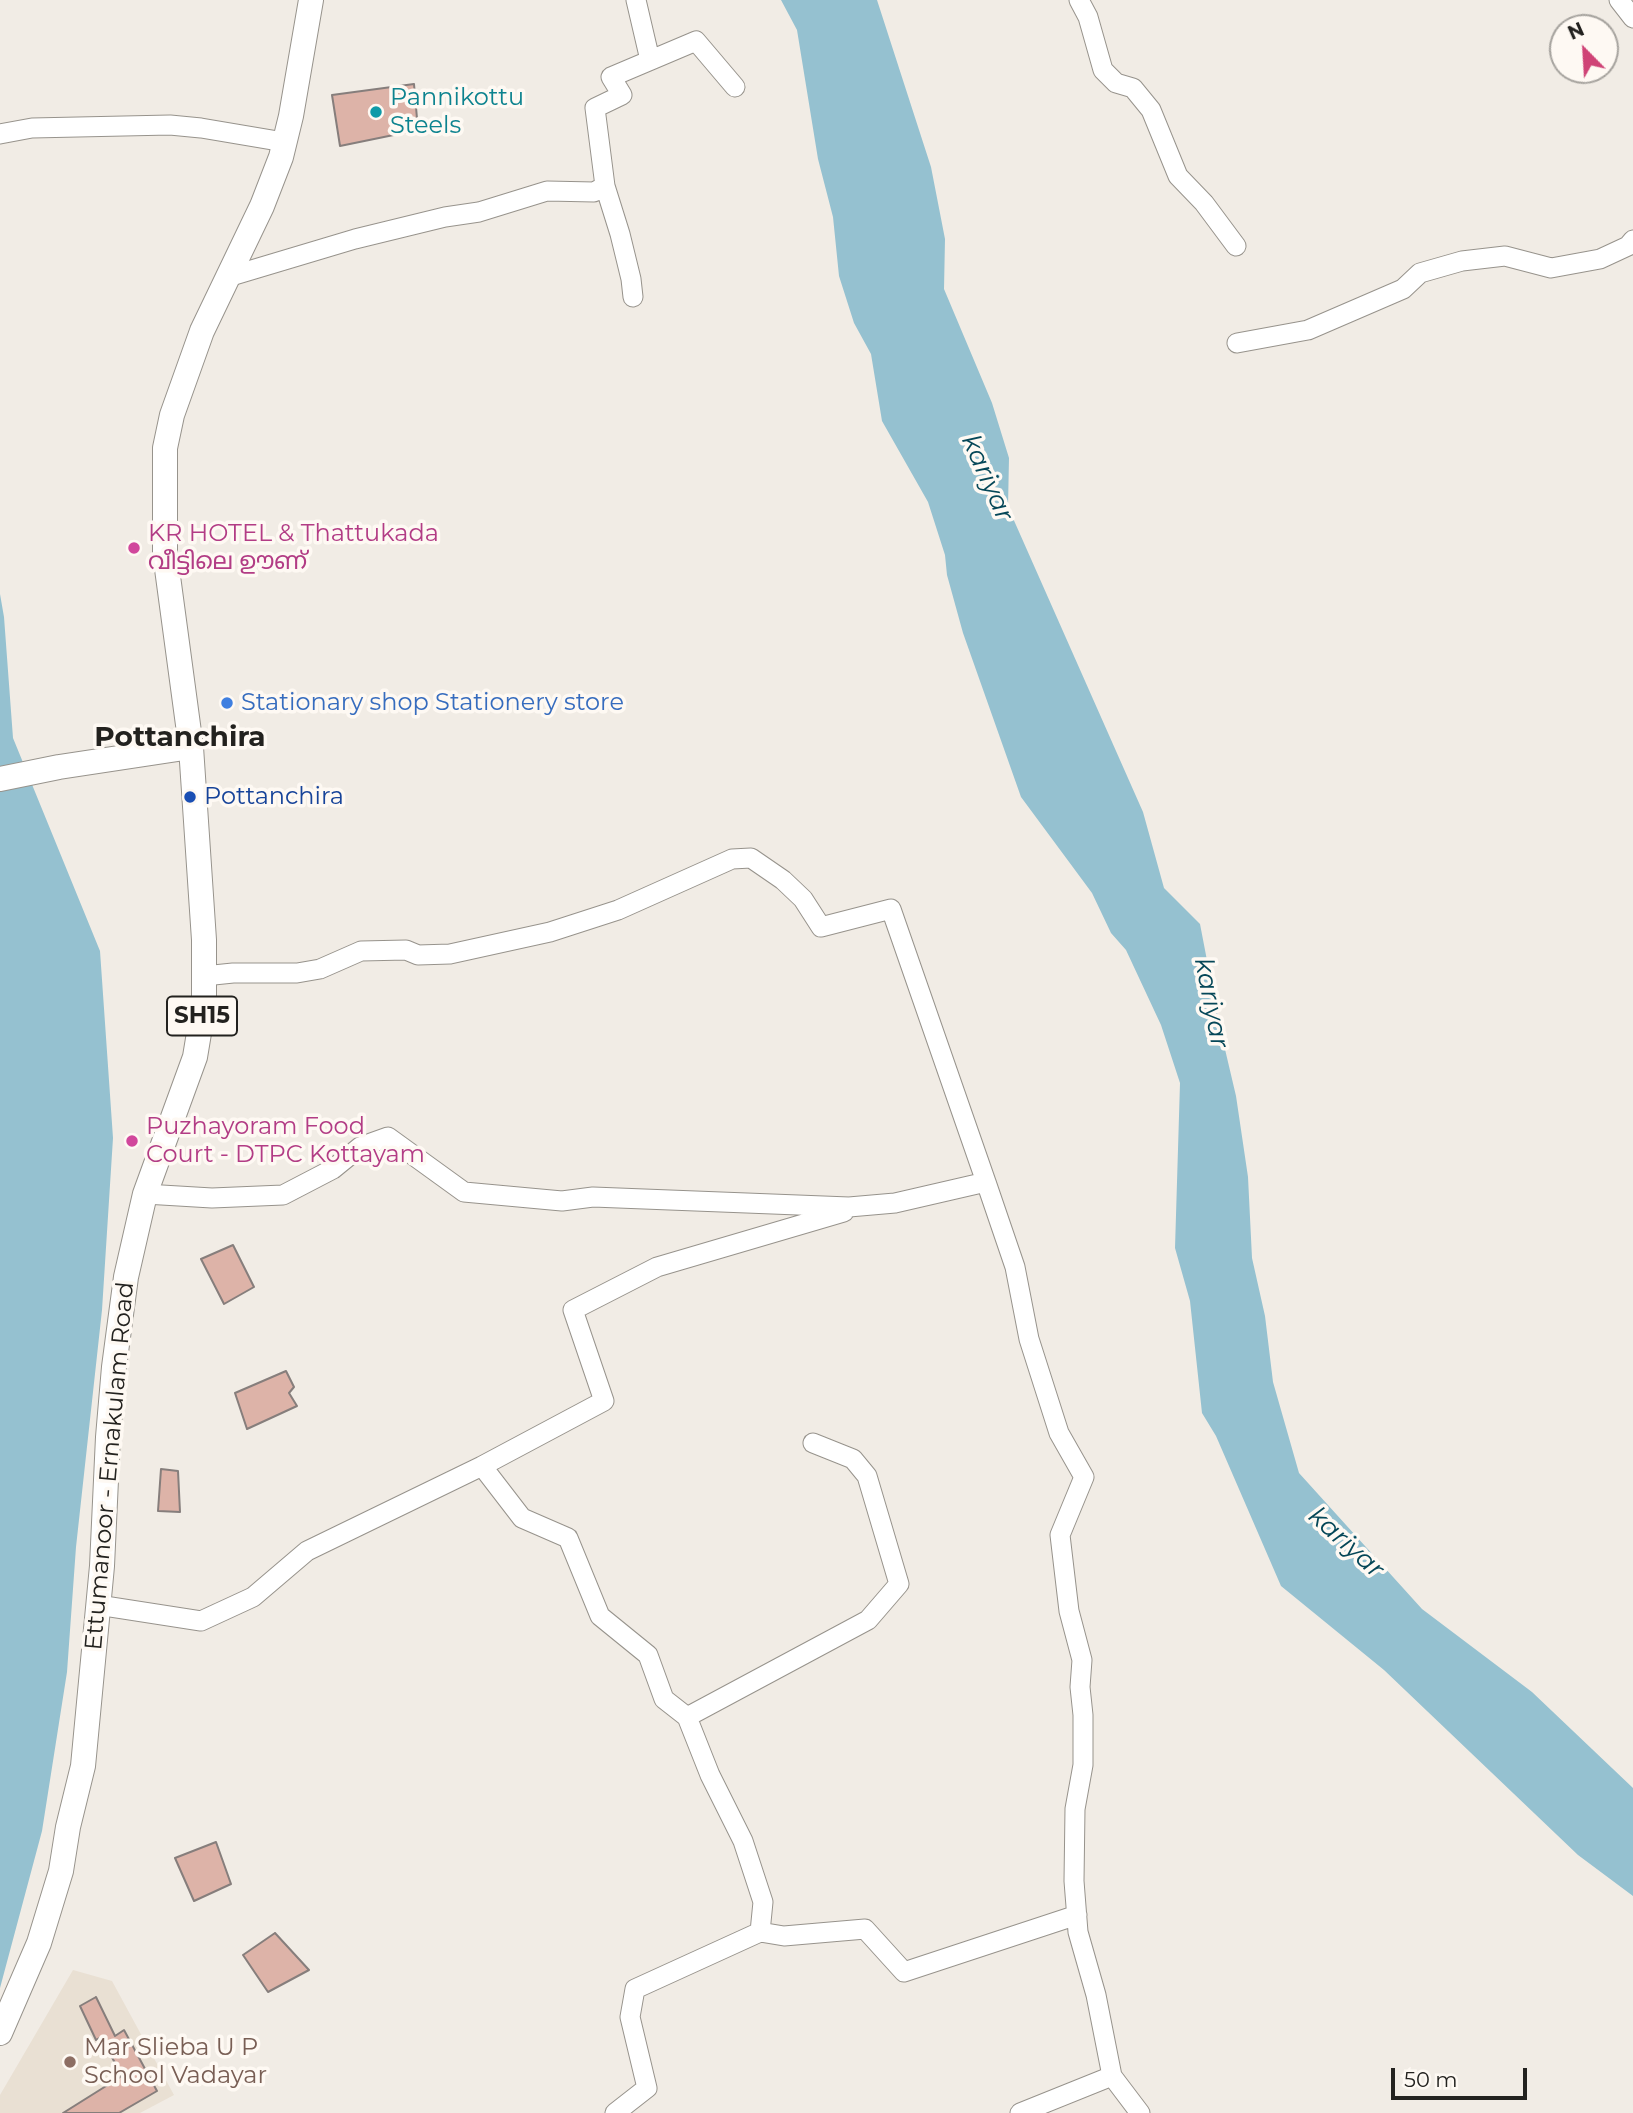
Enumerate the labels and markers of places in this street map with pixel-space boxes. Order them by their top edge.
place label: Pannikottu Steels [390,84,524,140]
marker: Pannikottu Steels [368,104,384,120]
place label: KR HOTEL & Thattukada വീട്ടിലെ ഊണ് [148,520,439,576]
marker: KR HOTEL & Thattukada വീട്ടിലെ ഊണ് [126,540,142,556]
place label: Stationary shop Stationery store [241,689,624,717]
marker: Stationary shop Stationery store [219,695,235,711]
place label: Pottanchira [204,783,344,811]
marker: Pottanchira [182,789,198,805]
place label: Puzhayoram Food Court - DTPC Kottayam [146,1113,425,1169]
marker: Puzhayoram Food Court - DTPC Kottayam [124,1133,140,1149]
place label: Mar Slieba U P School Vadayar [84,2034,267,2090]
marker: Mar Slieba U P School Vadayar [62,2054,78,2070]

